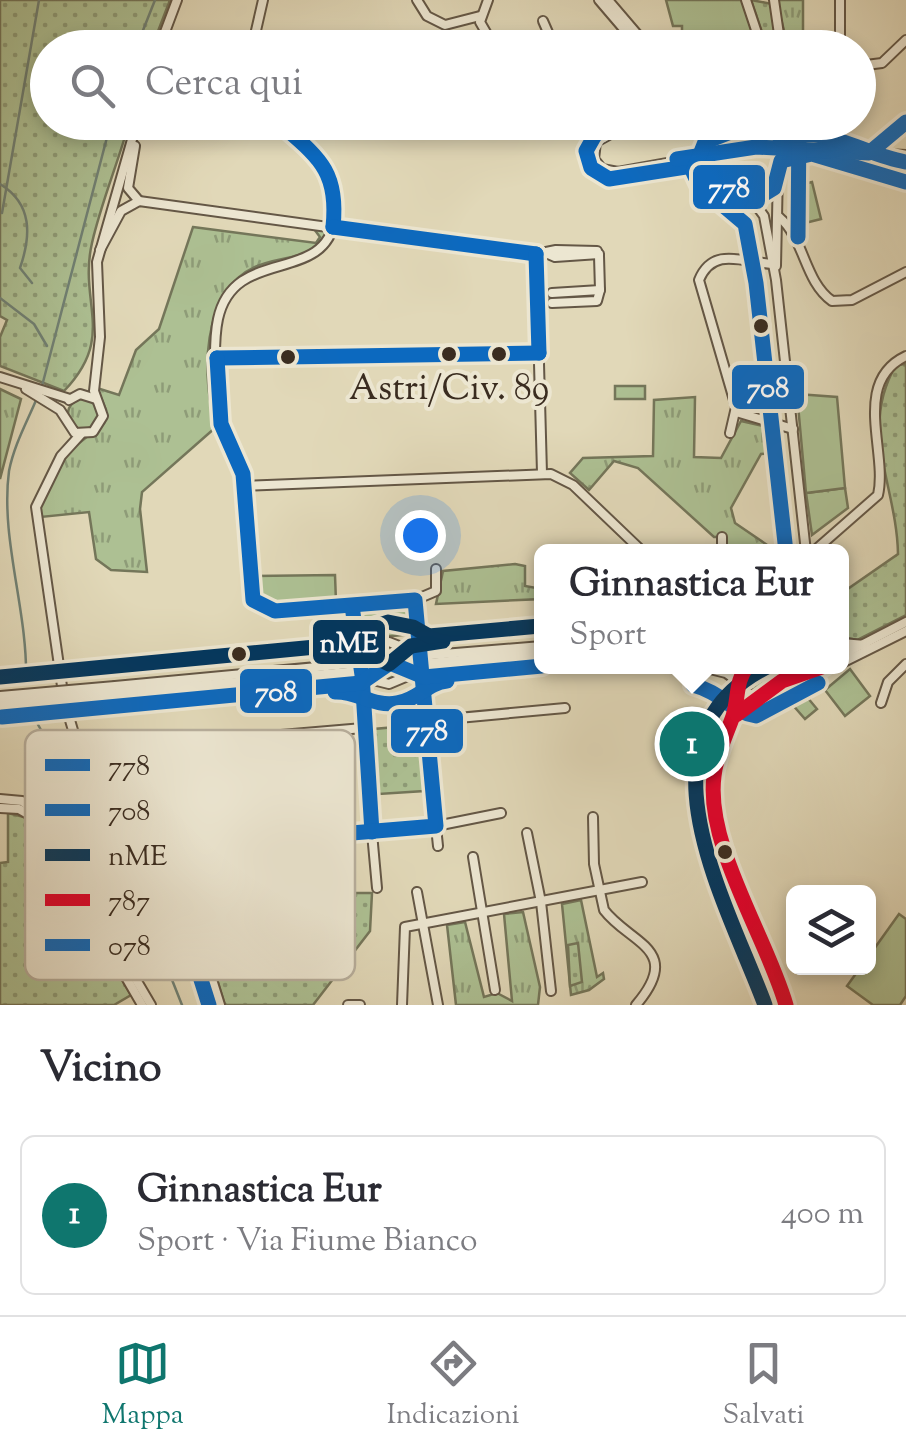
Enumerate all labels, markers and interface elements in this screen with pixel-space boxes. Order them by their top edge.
search box [30,30,876,140]
icon: search [65,58,120,113]
text: Cerca qui [145,58,303,112]
line badge: 778 [691,163,767,211]
text: 778 [708,170,750,210]
unlabelled marker [751,316,771,336]
marker: Astri/Civ. 89 [439,344,459,364]
unlabelled marker [489,344,509,364]
unlabelled marker [278,347,298,367]
line badge: 708 [730,363,806,411]
place label: Astri/Civ. 89 [349,364,549,416]
text: 708 [747,370,789,410]
your location [395,510,446,561]
popup [534,544,849,674]
text: Ginnastica Eur [569,559,814,613]
text: Sport [569,613,646,659]
line badge: nME [311,618,387,666]
text: nME [319,625,379,665]
unlabelled marker [229,644,249,664]
line badge: 708 [238,667,314,715]
text: 708 [255,674,297,714]
pin: 1 [660,706,724,782]
line badge: 778 [389,707,465,755]
text: 778 [406,713,448,753]
legend [25,730,355,980]
text: 778 [108,748,150,788]
text: 708 [108,793,150,833]
text: nME [108,838,167,878]
unlabelled marker [715,842,735,862]
text: 787 [108,883,150,923]
map controls [786,885,876,975]
button: layers [786,885,876,975]
text: 078 [108,928,151,968]
text: Vicino [40,1040,161,1100]
text: Ginnastica Eur [137,1165,382,1219]
text: 1 [69,1192,80,1238]
text: 400 m [781,1192,864,1238]
text: Sport · Via Fiume Bianco [137,1219,478,1265]
tab: Mappa [102,1336,184,1436]
tab: Indicazioni [387,1336,520,1436]
tab: Salvati [723,1336,804,1436]

